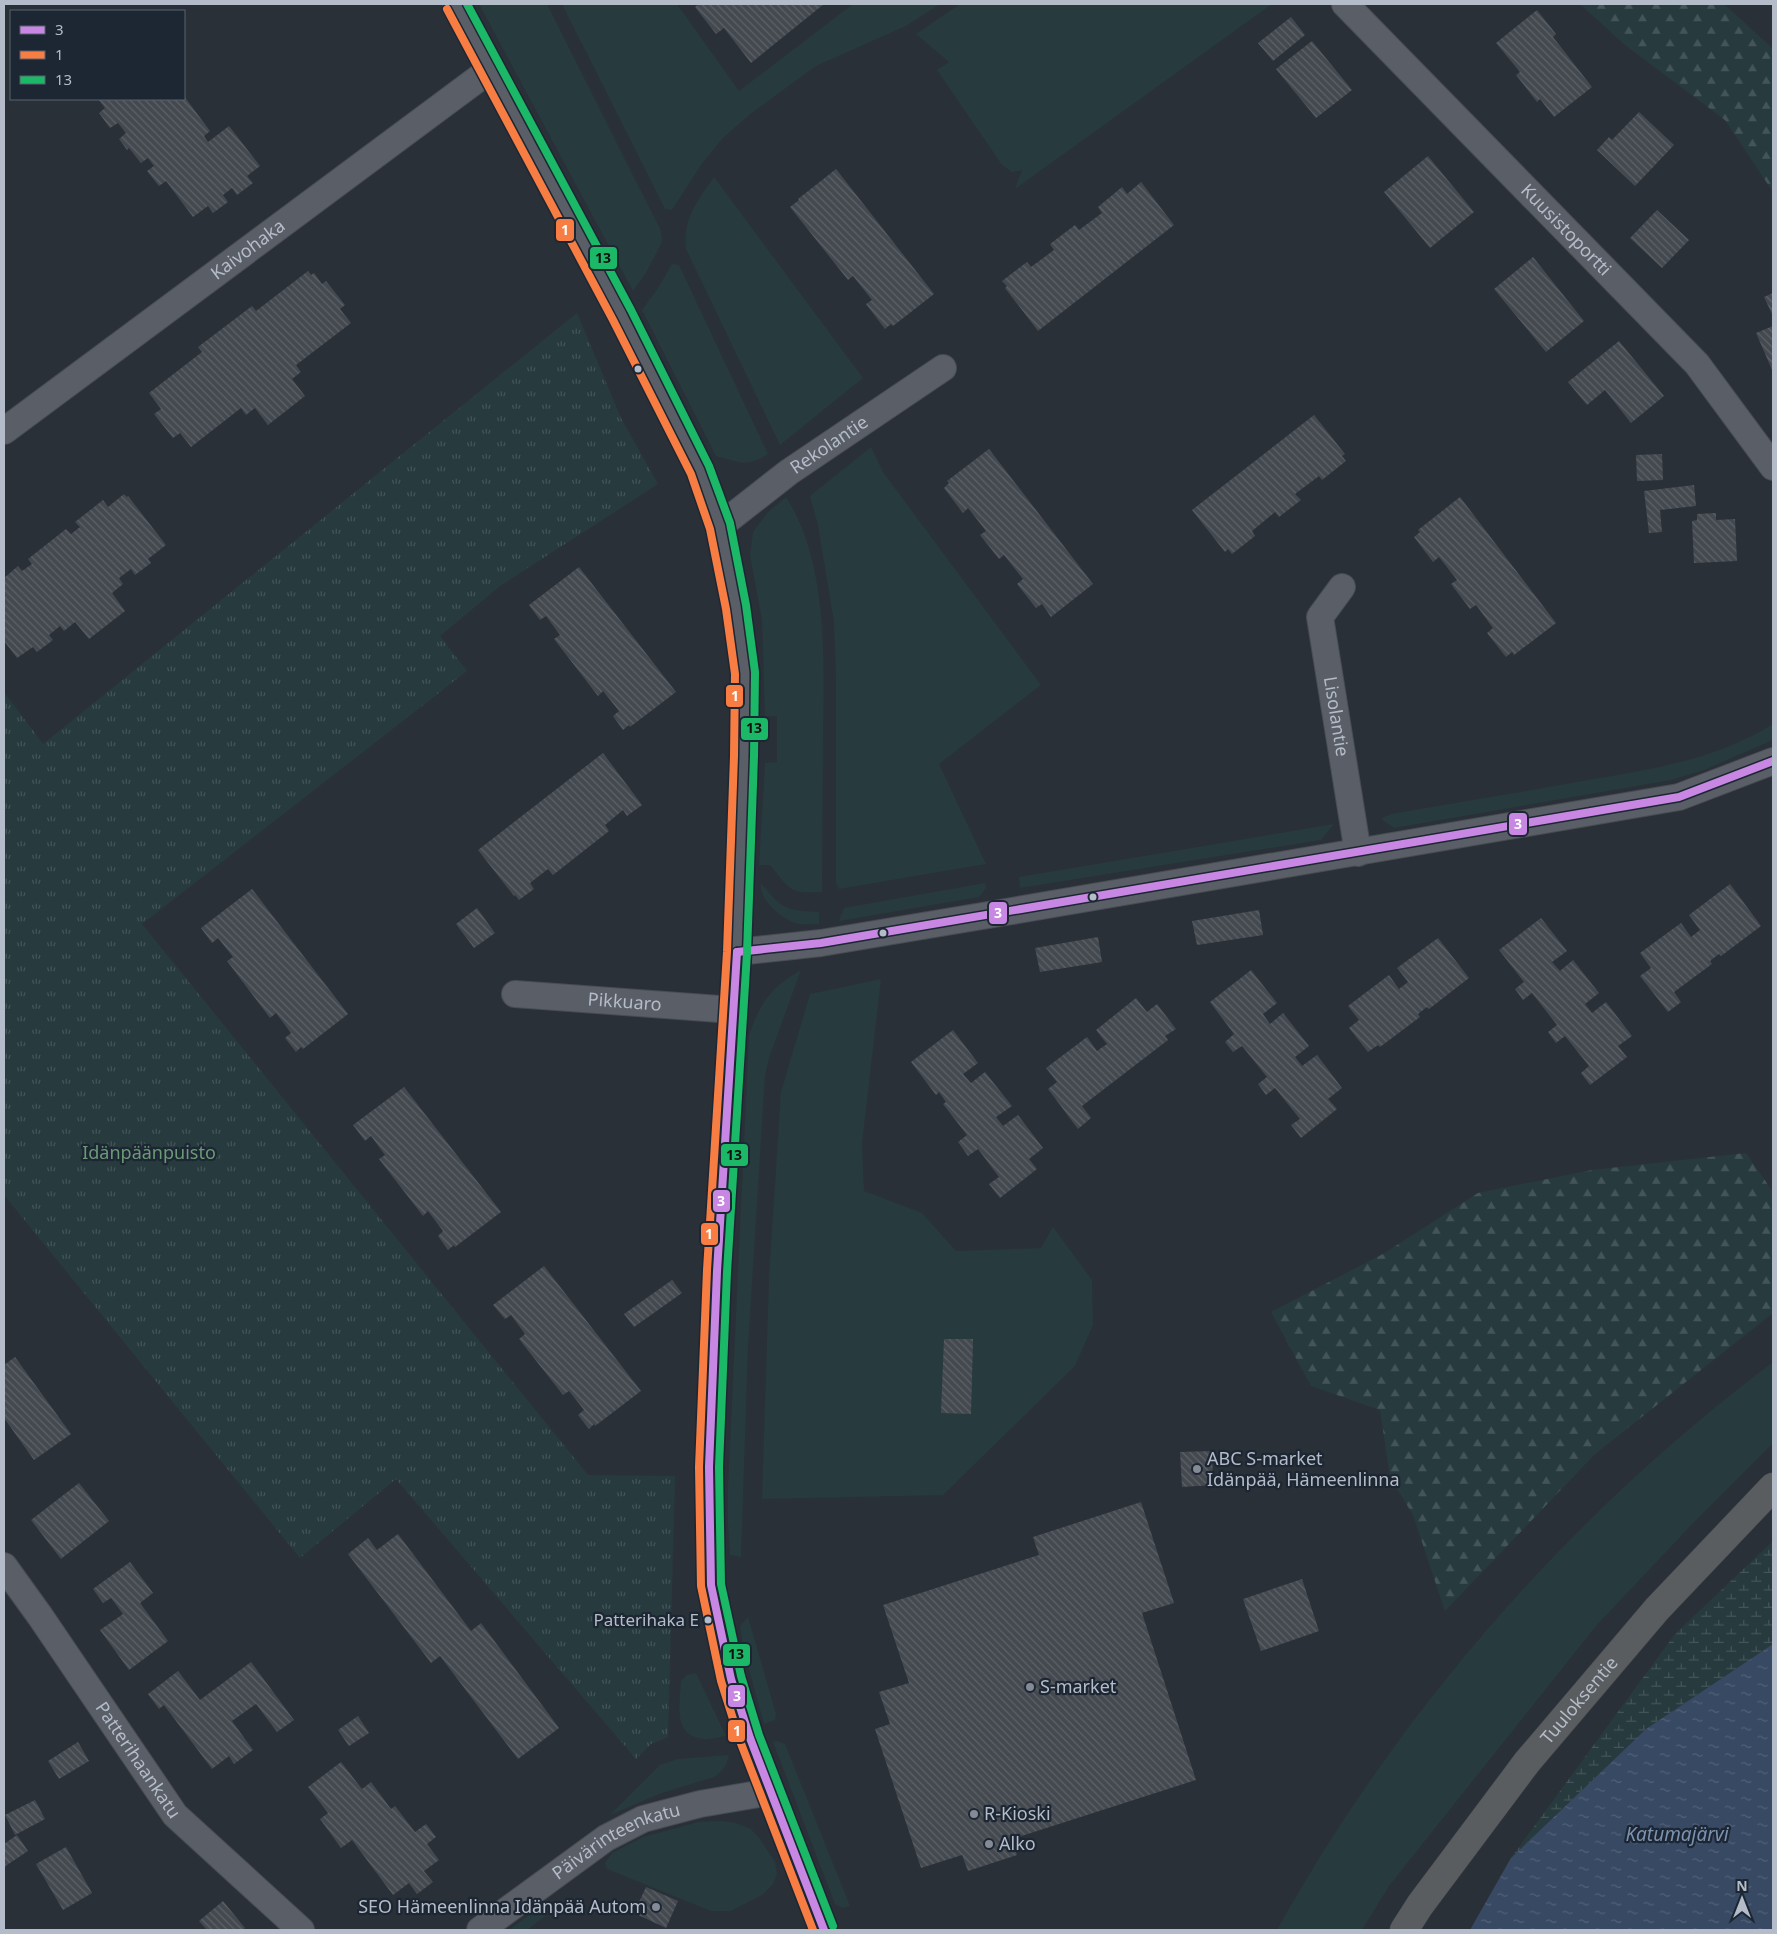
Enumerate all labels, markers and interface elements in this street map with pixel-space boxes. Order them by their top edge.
legend [10,10,185,100]
text: 3 [55,19,64,39]
text: 1 [55,44,64,64]
text: 13 [55,69,72,89]
street label: Kuusistoportti [1516,178,1617,280]
street label: Kaivohaka [205,213,289,284]
line badge: 1 [555,218,575,242]
text: 1 [561,220,569,239]
line badge: 13 [589,246,618,270]
text: 13 [595,248,611,267]
unlabelled marker [633,364,643,374]
street label: Rekolantie [785,409,872,479]
street label: Lisolantie [1319,675,1355,758]
line badge: 1 [725,684,744,708]
text: 1 [731,686,739,705]
line badge: 13 [740,717,769,741]
text: 13 [746,718,762,737]
line badge: 3 [1508,812,1528,836]
text: 3 [1514,814,1522,833]
unlabelled marker [1088,892,1098,902]
line badge: 3 [988,901,1008,925]
text: 3 [994,903,1002,922]
unlabelled marker [878,928,888,938]
street label: Pikkuaro [587,986,663,1016]
park label: Idänpäänpuisto [82,1140,216,1164]
line badge: 13 [720,1143,749,1167]
text: 13 [726,1145,742,1164]
line badge: 3 [712,1189,731,1213]
text: 3 [717,1191,725,1210]
line badge: 1 [700,1222,719,1246]
text: 1 [705,1224,713,1243]
place label: ABC S-market Idänpää, Hämeenlinna [1207,1446,1400,1491]
marker: ABC S-market Idänpää, Hämeenlinna [1191,1463,1203,1475]
place label: Patterihaka E [593,1608,699,1631]
marker: Patterihaka E [703,1615,713,1625]
line badge: 13 [722,1643,751,1667]
text: 13 [728,1644,744,1663]
street label: Tuuloksentie [1534,1651,1623,1749]
place label: S-market [1040,1674,1117,1698]
marker: S-market [1024,1681,1036,1693]
line badge: 3 [727,1684,746,1708]
text: 3 [733,1686,741,1705]
street label: Patterihaankatu [91,1697,187,1823]
line badge: 1 [727,1719,746,1743]
text: 1 [733,1721,741,1740]
street label: Päivärinteenkatu [547,1797,683,1884]
place label: R-Kioski [984,1801,1051,1825]
marker: R-Kioski [968,1808,980,1820]
water label: Katumajärvi [1625,1821,1730,1847]
place label: Alko [999,1831,1036,1855]
marker: Alko [983,1838,995,1850]
north arrow [1717,1874,1767,1924]
text: N [1736,1876,1748,1895]
place label: SEO Hämeenlinna Idänpää Autom [358,1894,646,1918]
marker: SEO Hämeenlinna Idänpää Autom [650,1901,662,1913]

